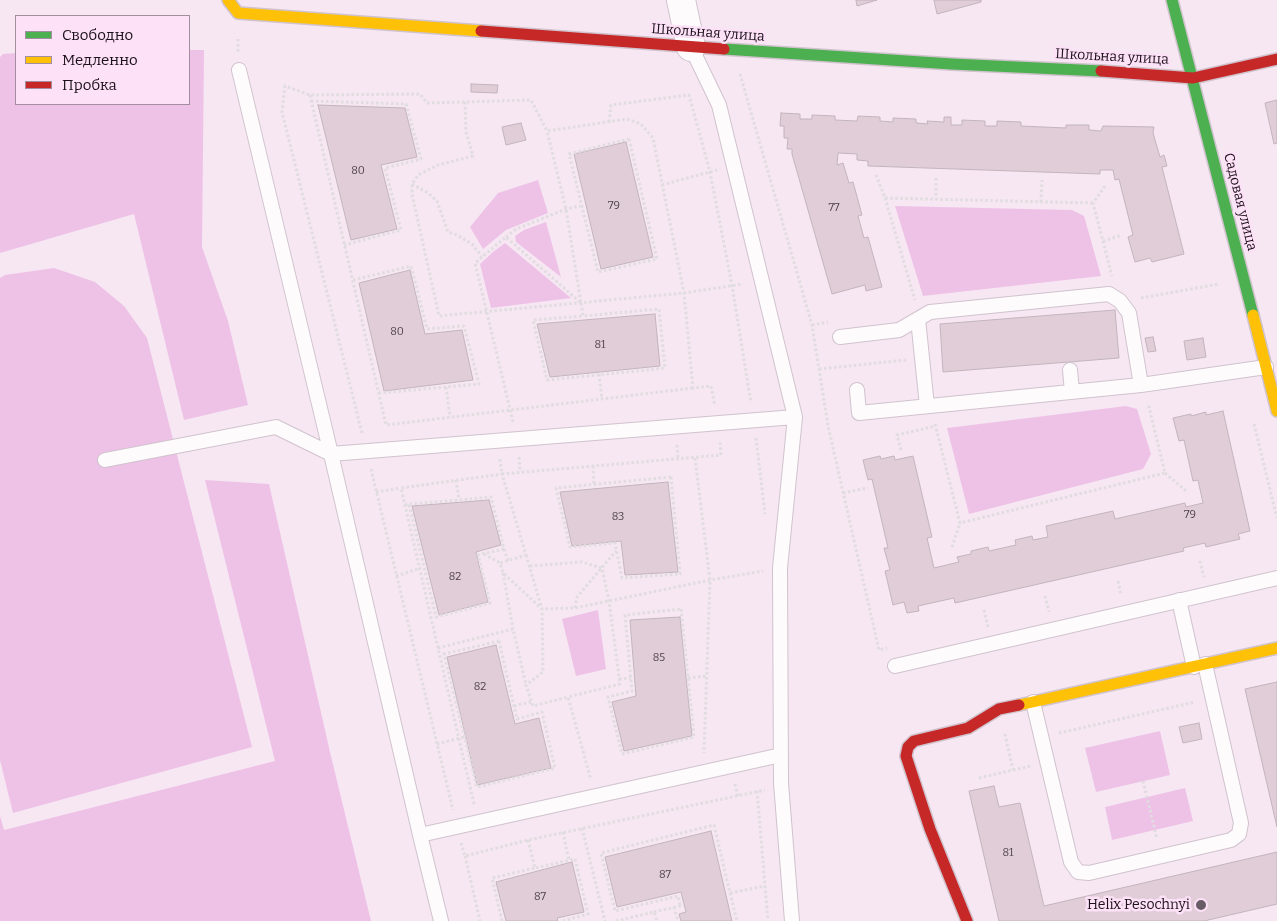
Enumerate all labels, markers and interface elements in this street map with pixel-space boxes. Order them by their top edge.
legend [15,15,190,105]
street label: Школьная улица [651,21,765,45]
text: Свободно [62,26,133,44]
street label: Школьная улица [1055,46,1169,68]
text: Медленно [62,51,138,69]
text: Пробка [62,76,117,94]
street label: Садовая улица [1220,151,1260,253]
house number: 80 [351,164,365,178]
house number: 79 [608,199,620,213]
house number: 77 [828,201,840,215]
house number: 80 [390,325,404,339]
house number: 81 [594,338,606,352]
house number: 79 [1184,508,1196,522]
house number: 83 [612,510,624,524]
house number: 82 [449,570,461,584]
house number: 85 [653,651,665,665]
house number: 82 [474,680,486,694]
house number: 81 [1002,846,1014,860]
house number: 87 [659,868,671,882]
house number: 87 [534,890,546,904]
place label: Helix Pesochnyi [1087,897,1190,913]
marker: Helix Pesochnyi [1194,898,1208,912]

